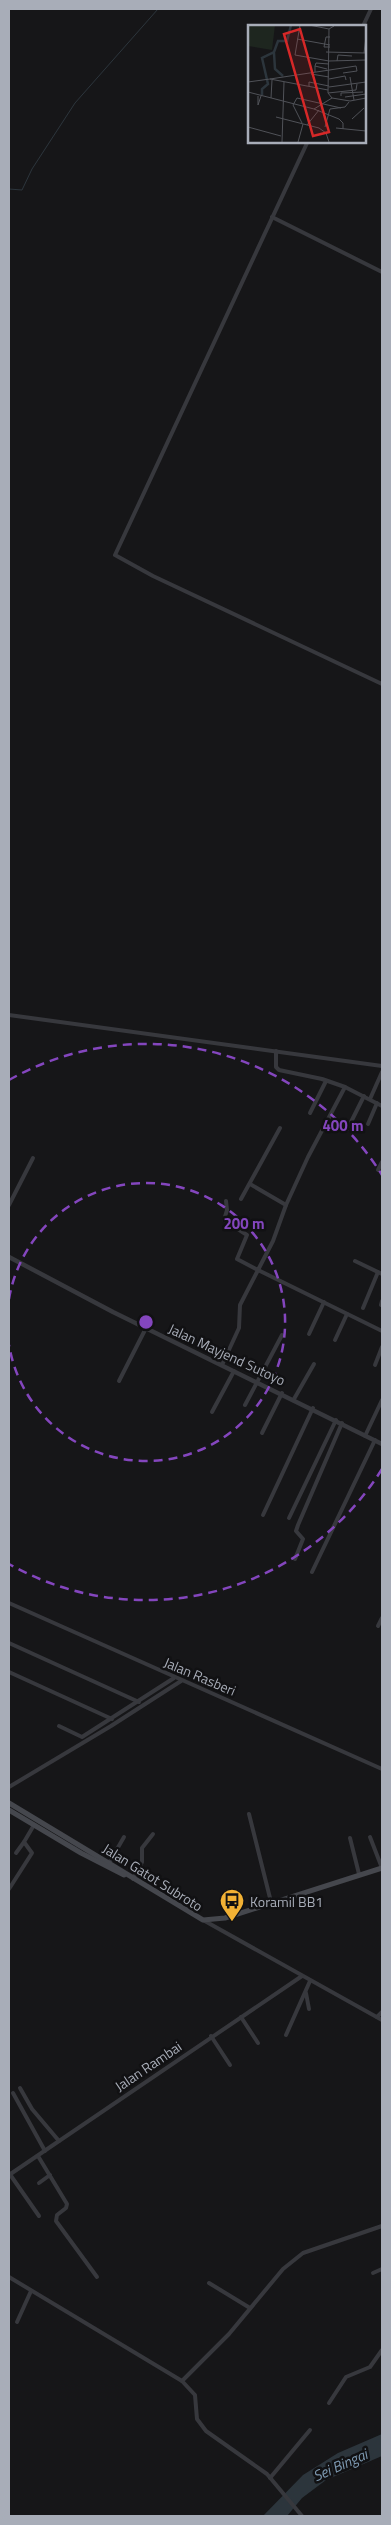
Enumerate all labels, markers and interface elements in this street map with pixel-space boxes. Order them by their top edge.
inset map [248,25,366,142]
text: 400 m [322,1114,364,1137]
text: 200 m [223,1212,265,1235]
centre of rings [137,1313,155,1331]
street label: Jalan Mayjend Sutoyo [165,1318,289,1390]
street label: Jalan Rasberi [161,1651,239,1701]
street label: Jalan Gatot Subroto [99,1838,207,1916]
bus stop icon: Koramil BB1 [219,1888,245,1922]
place label: Koramil BB1 [250,1891,323,1912]
street label: Jalan Rambai [110,2036,186,2096]
water label: Sei Bingai [309,2442,373,2487]

